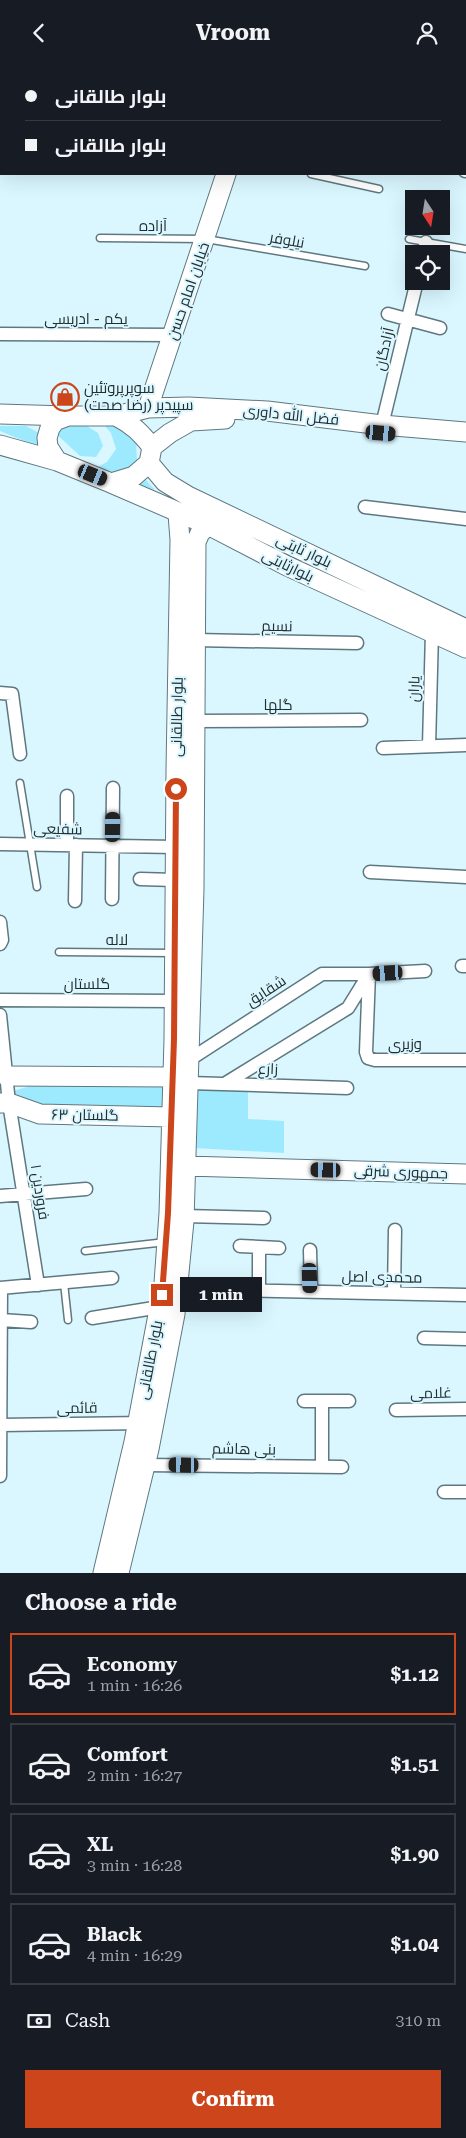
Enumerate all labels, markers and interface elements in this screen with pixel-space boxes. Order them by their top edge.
icon: back [25,19,53,47]
icon: person [413,19,441,47]
text: Vroom [196,20,270,45]
text: بلوار طالقانی [55,85,166,108]
text: بلوار طالقانی [55,134,166,157]
north arrow [405,190,450,235]
map controls [405,190,450,290]
street label: آزاده [139,217,167,235]
street label: نیلوفر [267,228,306,252]
street label: خیابان امام حسن [163,240,214,343]
button: locate [405,245,450,290]
street label: یکم - ادریسی [44,310,128,329]
street label: آزادگان [370,326,399,373]
place label: سوپرپروتئین سپیدپر (رضا صحت) [84,379,193,415]
shop icon: سوپرپروتئین سپیدپر (رضا صحت) [50,382,80,412]
street label: فضل الله داوری [242,400,340,430]
car [365,424,396,442]
car [76,462,109,488]
street label: بلوار ثابتی [273,530,335,573]
street label: بلوارثابتی [259,546,317,587]
street label: نسیم [261,617,293,636]
street label: یاران [405,675,424,703]
street label: بلوار طالقانی [167,677,188,757]
street label: گلها [263,696,293,715]
route start [165,778,187,800]
car [105,812,120,842]
street label: شفیعی [33,820,83,839]
street label: لاله [106,931,128,949]
car [372,965,403,981]
street label: شقایق [243,972,290,1011]
street label: گلستان [64,975,110,994]
street label: وزیری [388,1035,422,1054]
street label: زارع [258,1060,278,1080]
street label: گلستان ۶۳ [51,1105,119,1126]
street label: جمهوری شرقی [354,1161,448,1184]
car [310,1162,341,1178]
street label: فروردین ۱ [26,1163,53,1221]
car [301,1263,318,1293]
street label: محمدی اصل [341,1267,423,1288]
callout: 1 min [180,1277,262,1313]
route end [151,1284,173,1306]
text: 1 min [199,1285,243,1304]
street label: بلوار طالقانی [134,1319,167,1401]
street label: غلامی [410,1384,452,1403]
street label: قائمی [56,1399,98,1418]
street label: بنی هاشم [212,1439,276,1460]
car [168,1457,199,1473]
text: Choose a ride [25,1590,177,1615]
icon: car [27,1652,72,1697]
text: Economy [87,1653,177,1676]
text: $1.12 [390,1663,439,1686]
text: 1 min · 16:26 [87,1676,182,1695]
icon: car [27,1742,72,1787]
text: Comfort [87,1743,168,1766]
text: $1.51 [390,1753,439,1776]
text: 2 min · 16:27 [87,1766,182,1785]
icon: car [27,1832,72,1877]
text: XL [87,1833,113,1856]
text: $1.90 [390,1843,439,1866]
text: 3 min · 16:28 [87,1856,182,1875]
icon: car [27,1922,72,1967]
text: Black [87,1923,142,1946]
text: $1.04 [390,1933,439,1956]
text: 4 min · 16:29 [87,1946,182,1965]
icon: cash [25,2007,53,2035]
text: Cash [65,2009,110,2032]
text: 310 m [395,2011,441,2030]
button: Confirm [25,2070,441,2128]

